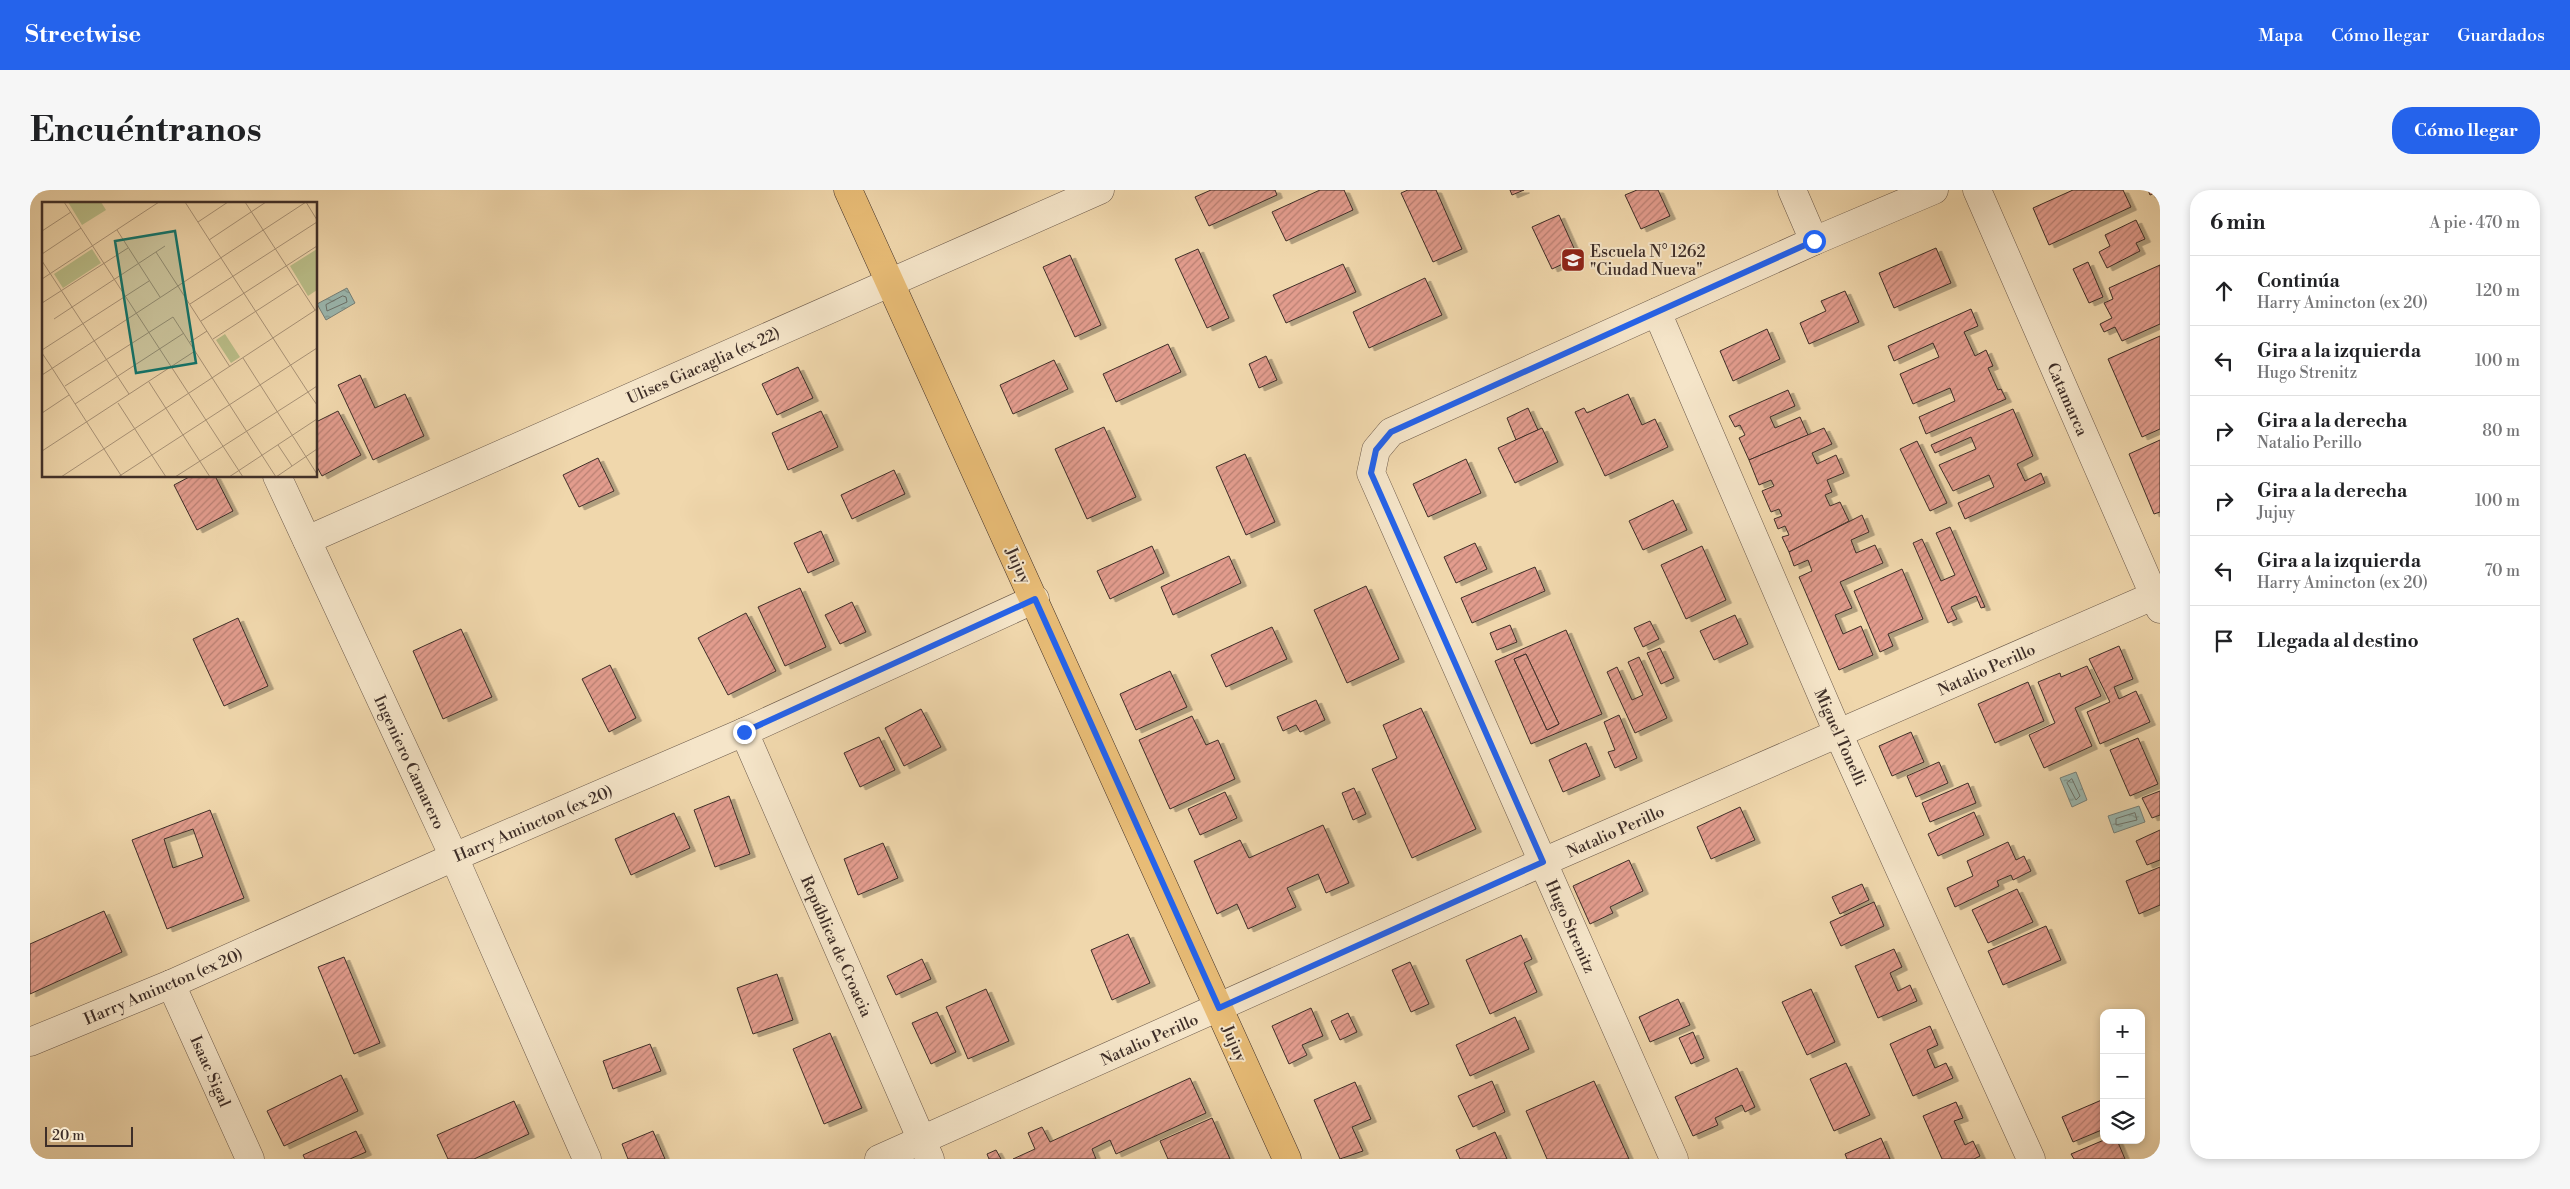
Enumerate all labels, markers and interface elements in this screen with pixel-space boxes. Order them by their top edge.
text: Streetwise [25,20,141,50]
text: Mapa [2259,24,2303,47]
text: Cómo llegar [2331,24,2429,47]
text: Guardados [2457,24,2545,47]
button: Cómo llegar [2392,107,2540,154]
text: Encuéntranos [30,109,262,152]
inset map [42,202,318,478]
text: 6 min [2210,210,2265,236]
text: A pie · 470 m [2429,213,2520,233]
route start [1803,230,1826,253]
place label: Escuela N° 1262 "Ciudad Nueva" [1590,242,1706,280]
school or university icon: Escuela N° 1262 "Ciudad Nueva" [1560,247,1586,273]
text: Continúa [2257,269,2340,293]
icon: ahead [2210,277,2238,305]
text: 120 m [2476,281,2520,301]
text: Harry Amincton (ex 20) [2257,293,2428,313]
street label: Ulises Giacaglia (ex 22) [624,323,783,409]
text: Gira a la izquierda [2257,339,2421,363]
icon: left [2210,347,2238,375]
text: 100 m [2475,351,2520,371]
street label: Catamarca [2042,360,2092,440]
text: Hugo Strenitz [2257,363,2357,383]
text: Gira a la derecha [2257,409,2407,433]
icon: right [2210,417,2238,445]
text: 80 m [2482,421,2520,441]
text: Natalio Perillo [2257,433,2362,453]
text: Gira a la derecha [2257,479,2407,503]
icon: right [2210,487,2238,515]
text: 100 m [2475,491,2520,511]
text: Jujuy [2257,503,2295,523]
street label: Jujuy [1001,543,1035,587]
text: Gira a la izquierda [2257,549,2421,573]
icon: left [2210,557,2238,585]
text: 70 m [2484,561,2520,581]
text: Harry Amincton (ex 20) [2257,573,2428,593]
icon: arrive [2210,627,2238,655]
text: Llegada al destino [2257,629,2419,653]
street label: Natalio Perillo [1934,639,2038,700]
street label: Miguel Tonelli [1810,686,1870,789]
street label: Ingeniero Camarero [369,692,449,833]
route end [733,721,756,744]
street label: Harry Amincton (ex 20) [451,781,616,867]
street label: Natalio Perillo [1563,801,1667,862]
street label: República de Croacia [796,873,877,1021]
street label: Hugo Strenitz [1541,877,1600,976]
street label: Harry Amincton (ex 20) [81,944,246,1030]
street label: Natalio Perillo [1097,1009,1201,1070]
map controls [2100,1009,2145,1144]
button: + [2100,1009,2145,1054]
street label: Jujuy [1217,1021,1251,1065]
street label: Isaac Sigal [185,1033,235,1111]
button: − [2100,1054,2145,1099]
button: layers [2100,1099,2145,1144]
scale bar [45,1124,132,1147]
text: 20 m [52,1127,84,1145]

